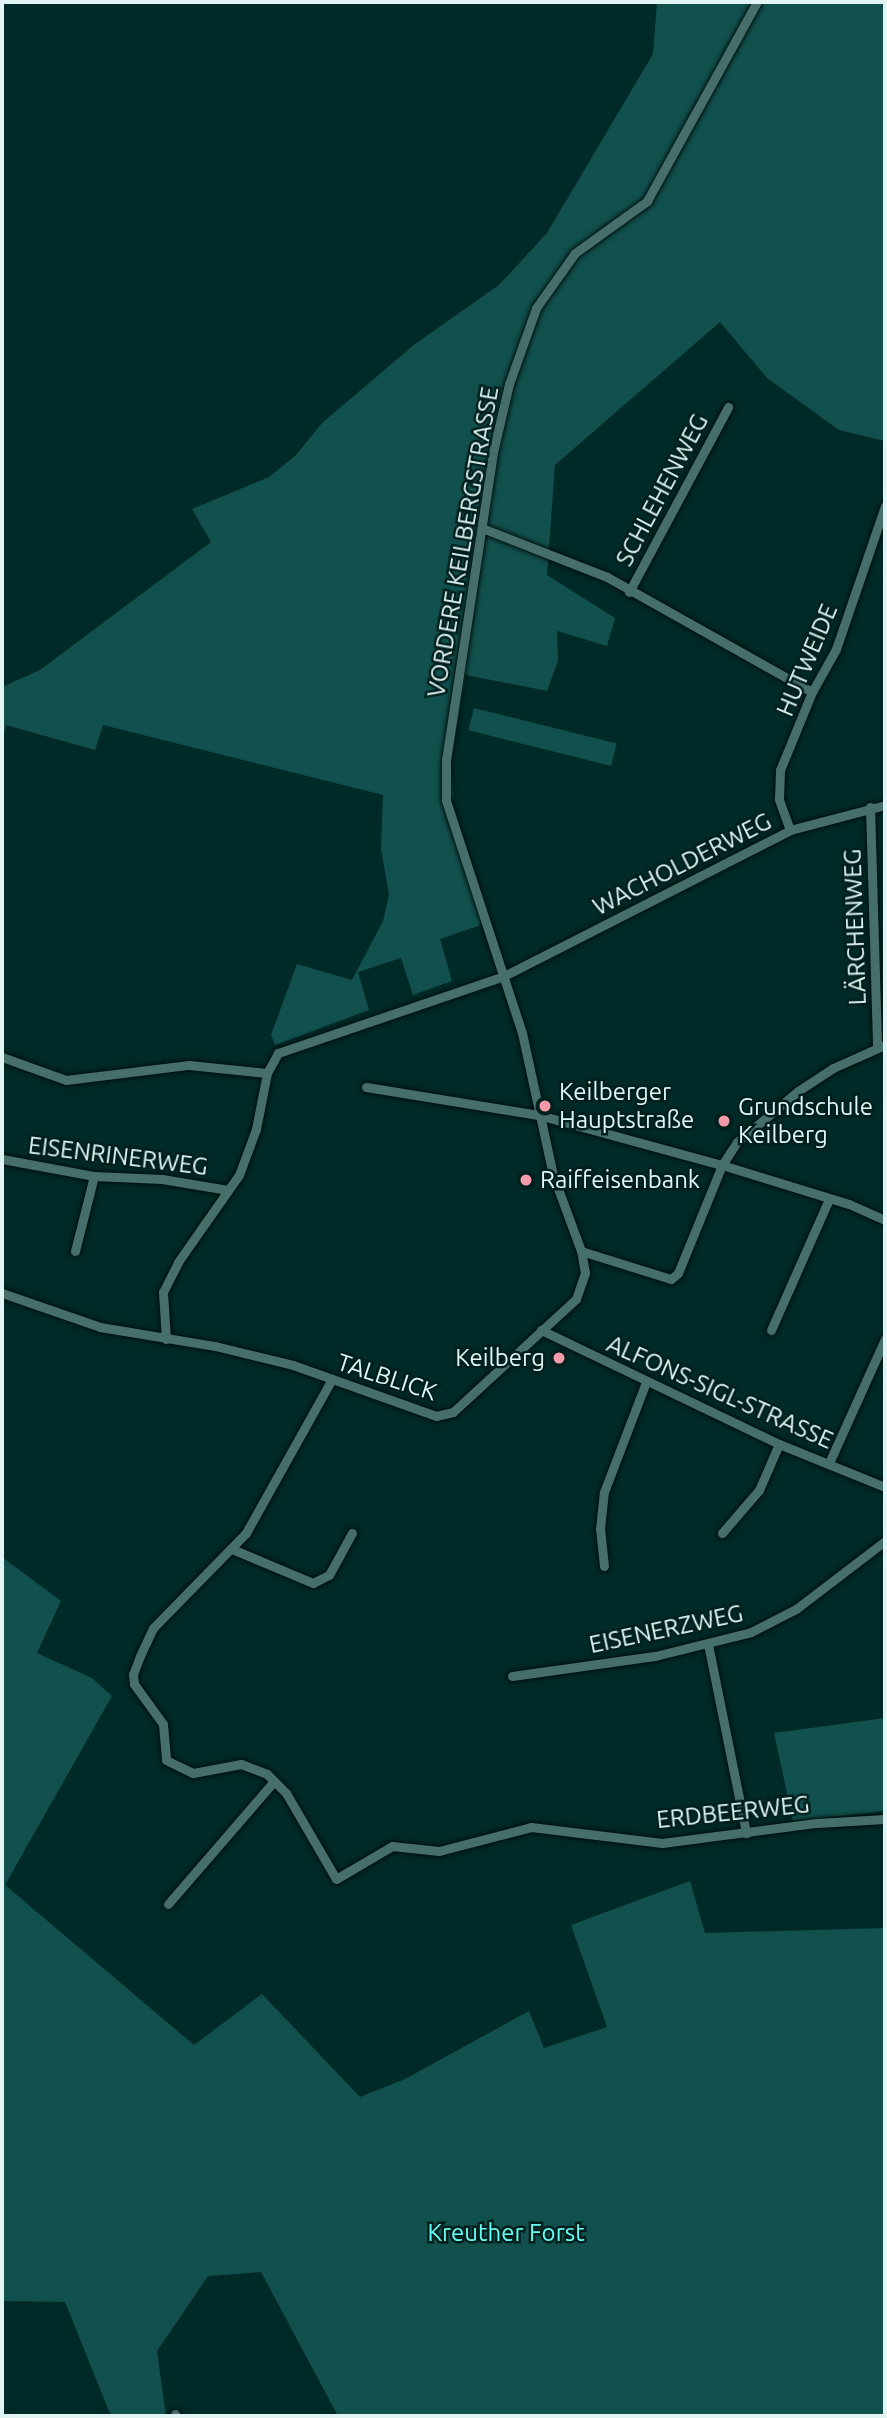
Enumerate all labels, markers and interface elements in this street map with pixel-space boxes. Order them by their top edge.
street label: VORDERE KEILBERGSTRASSE [421,384,505,700]
street label: SCHLEHENWEG [610,409,714,571]
street label: HUTWEIDE [770,600,844,720]
street label: WACHOLDERWEG [588,807,776,921]
street label: LÄRCHENWEG [838,848,872,1006]
place label: Keilberger Hauptstraße [559,1078,694,1134]
place label: Grundschule Keilberg [738,1093,873,1149]
marker: Keilberger Hauptstraße [537,1098,553,1114]
marker: Grundschule Keilberg [716,1113,732,1129]
street label: EISENRINERWEG [27,1131,209,1181]
place label: Raiffeisenbank [540,1166,700,1194]
marker: Raiffeisenbank [518,1172,534,1188]
street label: ALFONS-SIGL-STRASSE [603,1329,837,1455]
place label: Keilberg [455,1344,545,1372]
street label: TALBLICK [334,1347,440,1407]
marker: Keilberg [551,1350,567,1366]
street label: EISENERZWEG [587,1599,745,1659]
street label: ERDBEERWEG [655,1790,811,1834]
park label: Kreuther Forst [427,2219,585,2247]

